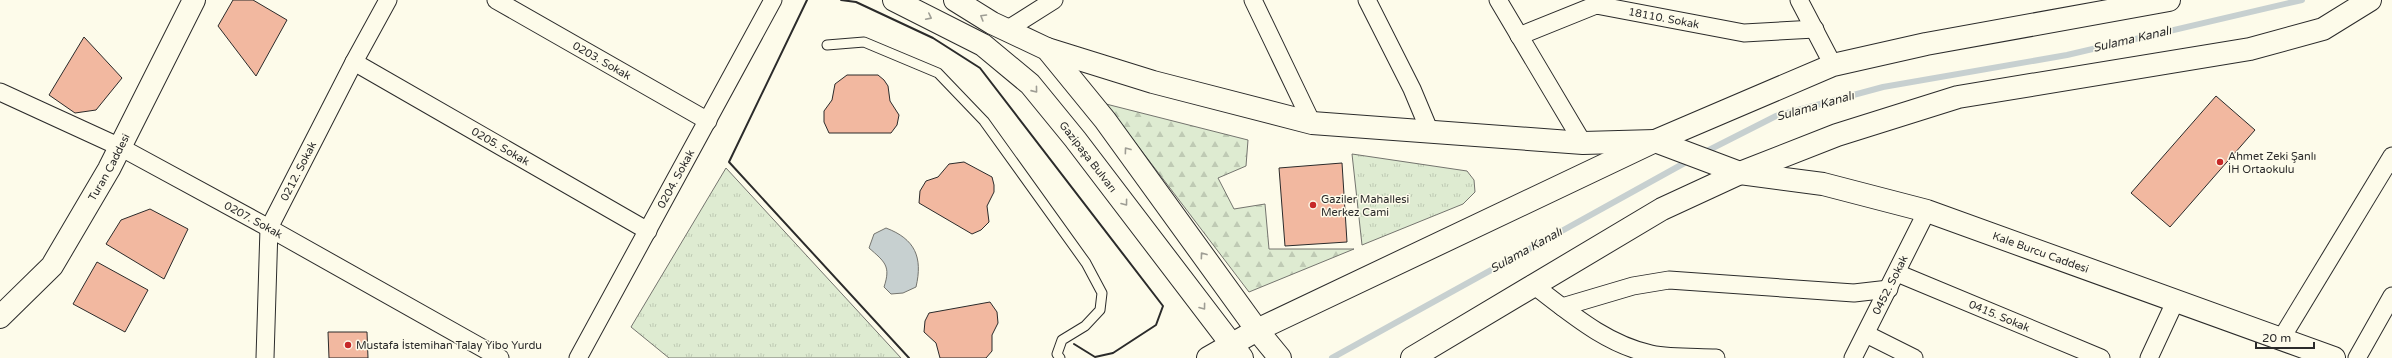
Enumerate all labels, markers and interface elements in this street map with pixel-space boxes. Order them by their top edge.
street label: 18110. Sokak [1627,5,1700,31]
one-way arrow [925,13,932,20]
one-way arrow [980,15,987,22]
water label: Sulama Kanalı [2091,23,2174,55]
street label: 0203. Sokak [571,39,633,82]
one-way arrow [1031,86,1038,93]
water label: Sulama Kanalı [1775,88,1856,124]
street label: Gazipaşa Bulvarı [1057,119,1120,195]
street label: 0205. Sokak [469,124,532,168]
street label: Turan Caddesi [85,131,132,203]
street label: 0212. Sokak [278,139,319,203]
street label: 0204. Sokak [654,147,697,211]
one-way arrow [1125,147,1132,154]
place label: Ahmet Zeki Şanlı İH Ortaokulu [2228,150,2316,176]
marker: Ahmet Zeki Şanlı İH Ortaokulu [2215,157,2225,167]
place label: Gaziler Mahallesi Merkez Cami [1321,193,1409,219]
street label: 0207. Sokak [222,198,285,241]
one-way arrow [1120,199,1127,206]
marker: Gaziler Mahallesi Merkez Cami [1308,200,1318,210]
water label: Sulama Kanalı [1488,224,1565,276]
street label: Kale Burcu Caddesi [1991,229,2091,275]
one-way arrow [1200,252,1208,259]
street label: 0452. Sokak [1869,253,1910,317]
street label: 0415. Sokak [1967,297,2032,334]
one-way arrow [1199,302,1206,309]
scale bar [2256,324,2314,350]
text: 20 m [2262,331,2291,345]
place label: Mustafa İstemihan Talay Yibo Yurdu [356,339,542,352]
marker: Mustafa İstemihan Talay Yibo Yurdu [343,340,353,350]

